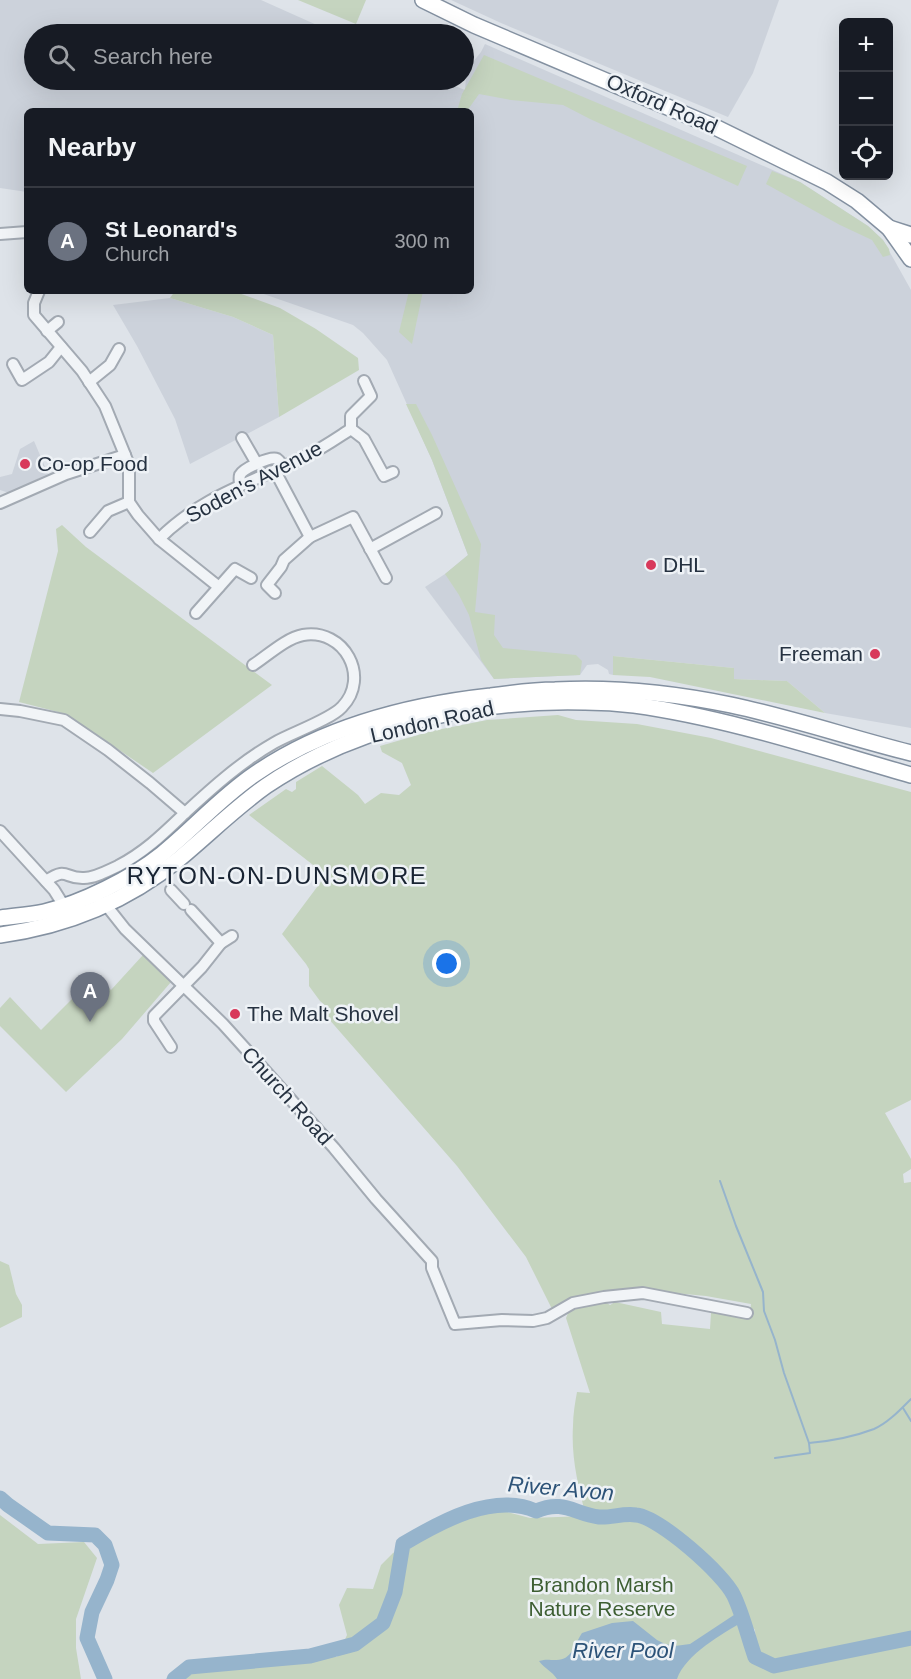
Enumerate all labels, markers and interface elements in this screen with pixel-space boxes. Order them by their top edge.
map controls [839,18,893,180]
button: + [839,18,893,72]
search box [24,24,474,90]
icon: search [45,41,78,74]
text: Search here [93,44,213,69]
street label: Oxford Road [603,69,721,138]
button: − [839,72,893,126]
button: locate [839,126,893,180]
text: Nearby [48,132,136,162]
text: St Leonard's [105,217,237,242]
text: A [60,230,75,252]
text: 300 m [394,230,450,252]
text: Church [105,243,169,265]
street label: Soden's Avenue [182,436,326,527]
place label: Co-op Food [37,452,148,475]
marker: Co-op Food [18,457,32,471]
place label: DHL [663,553,705,576]
marker: DHL [644,558,658,572]
place label: Freeman [779,642,863,665]
marker: Freeman [868,647,882,661]
street label: London Road [368,696,496,747]
district label: RYTON-ON-DUNSMORE [127,862,427,889]
your location [432,949,461,978]
pin: A [70,972,110,1022]
place label: The Malt Shovel [247,1002,399,1025]
marker: The Malt Shovel [228,1007,242,1021]
street label: Church Road [237,1042,337,1149]
water label: River Avon [507,1471,615,1506]
park label: Brandon Marsh Nature Reserve [528,1573,676,1620]
water label: River Pool [572,1638,675,1663]

